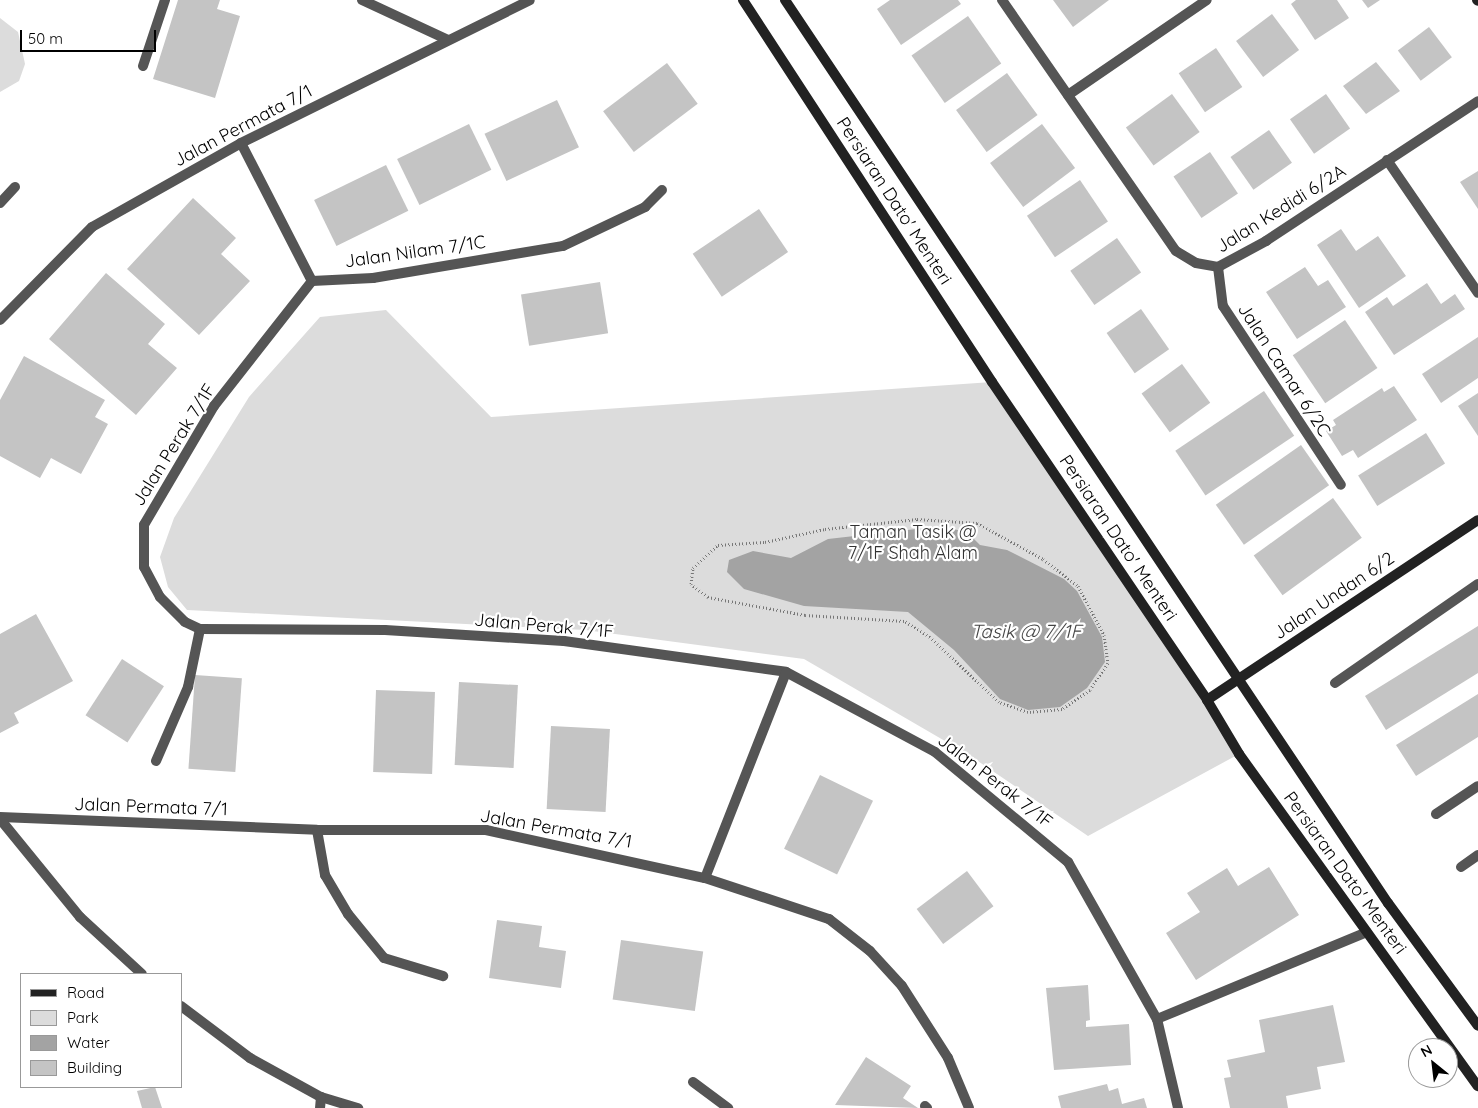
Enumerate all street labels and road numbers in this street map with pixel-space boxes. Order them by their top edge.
street label: Jalan Permata 7/1 [170,80,316,172]
street label: Persiaran Dato' Menteri [832,113,956,289]
street label: Jalan Kedidi 6/2A [1212,160,1350,258]
street label: Jalan Nilam 7/1C [343,231,487,273]
street label: Jalan Camar 6/2C [1233,299,1335,441]
street label: Jalan Perak 7/1F [128,380,220,510]
street label: Persiaran Dato' Menteri [1054,451,1182,625]
street label: Jalan Undan 6/2 [1270,548,1398,644]
street label: Jalan Perak 7/1F [473,609,615,643]
street label: Jalan Perak 7/1F [933,729,1057,833]
street label: Persiaran Dato' Menteri [1279,788,1411,958]
street label: Jalan Permata 7/1 [74,794,228,820]
street label: Jalan Permata 7/1 [478,805,634,853]

